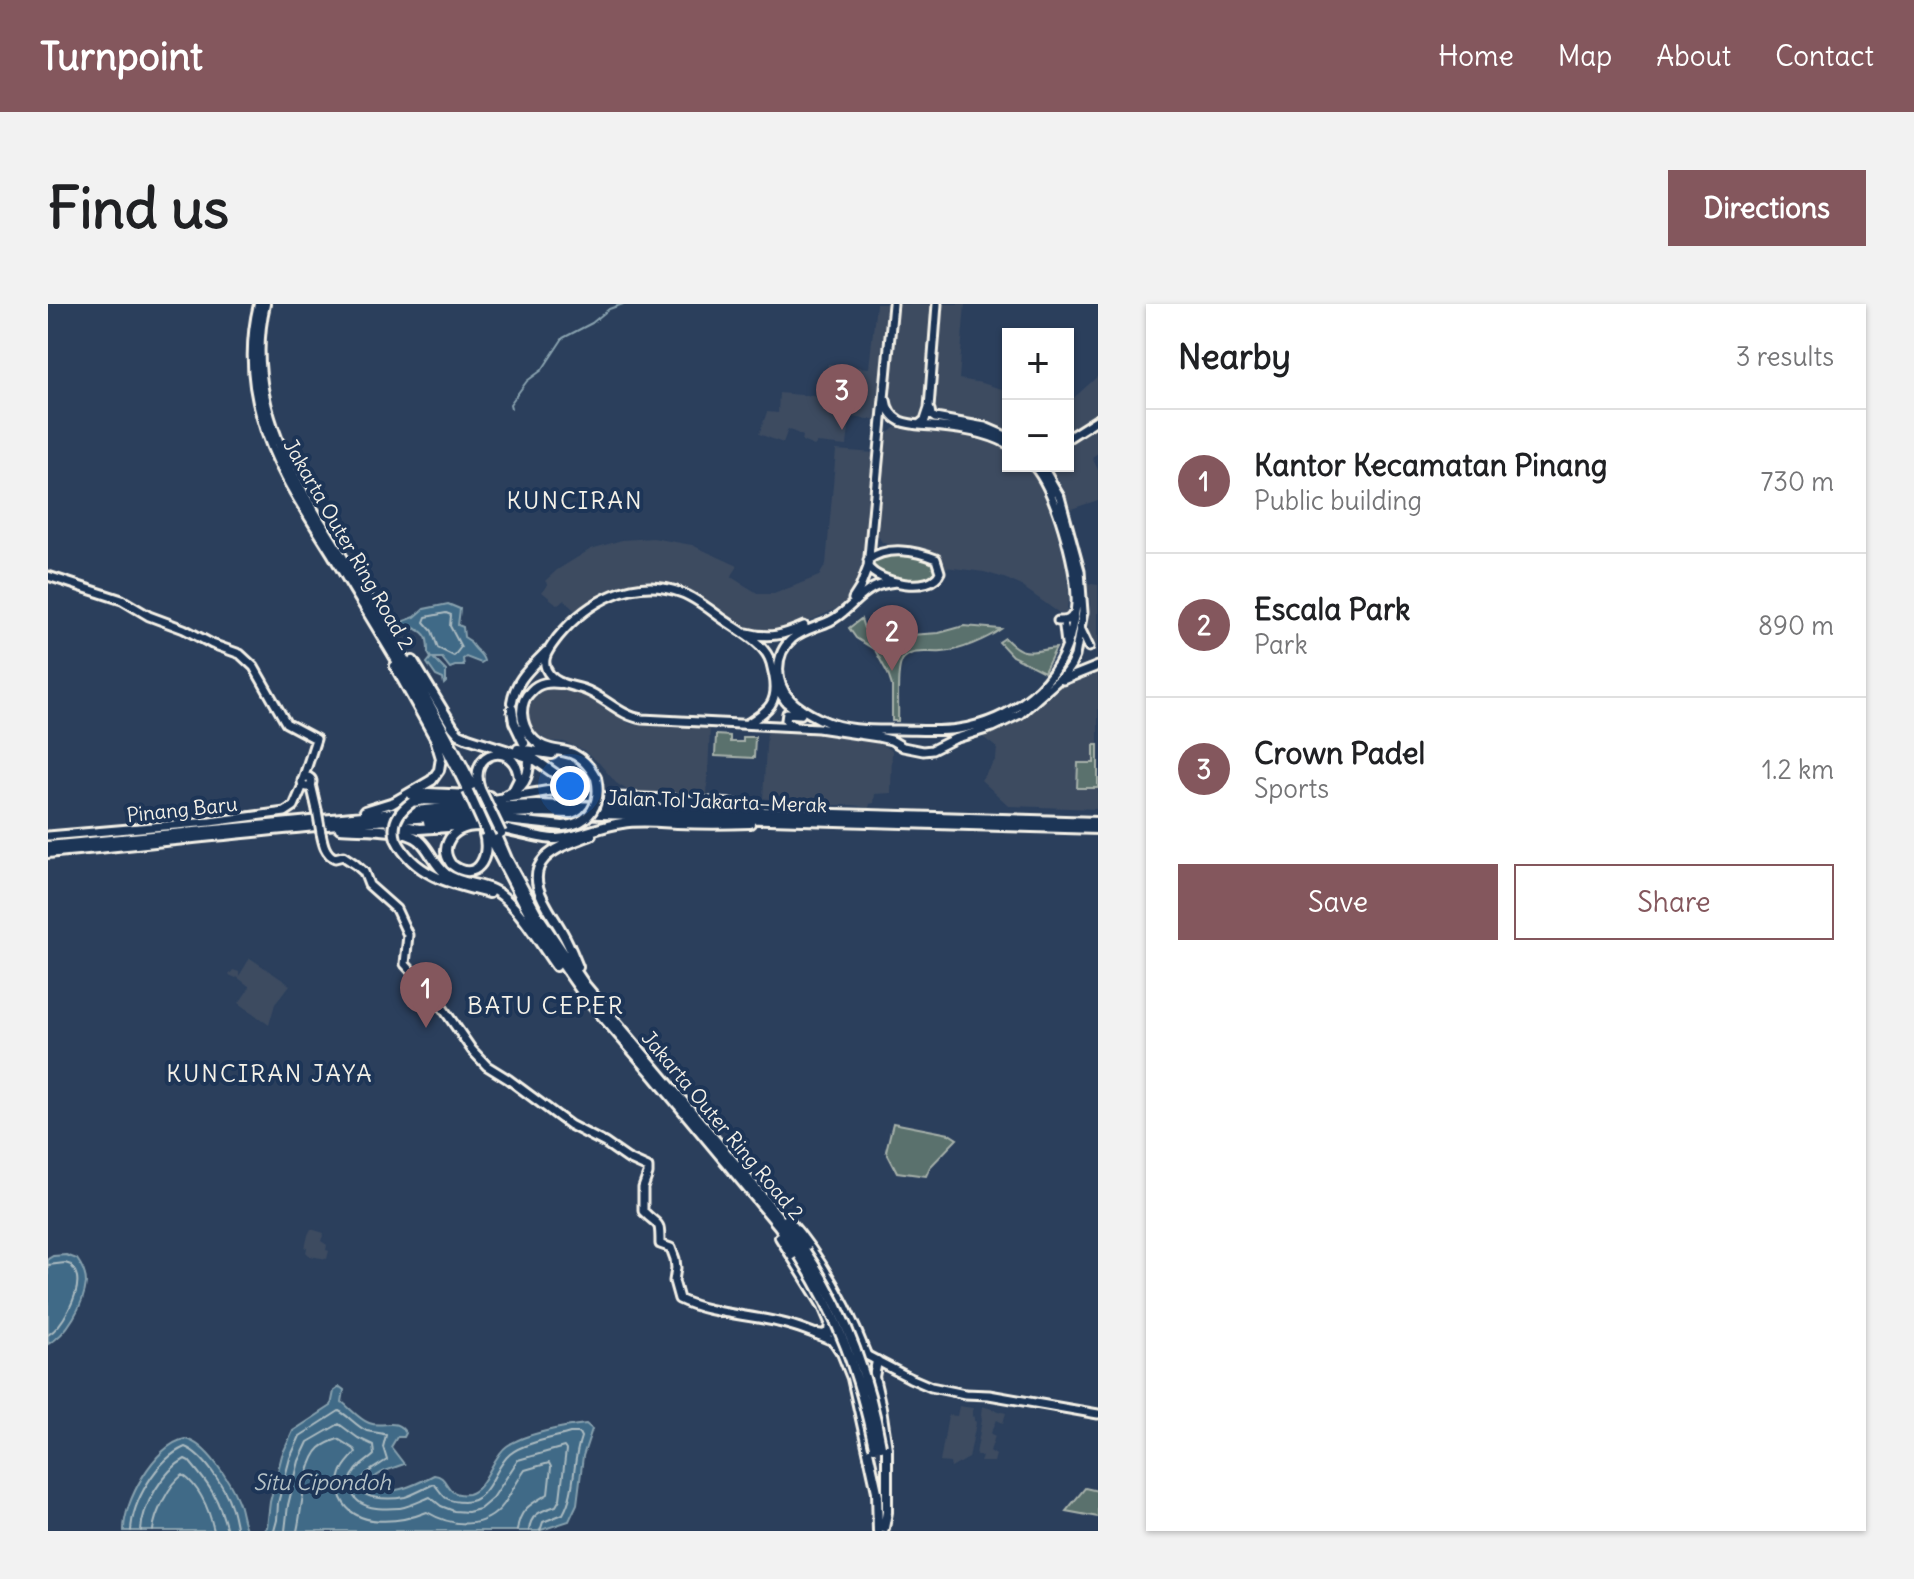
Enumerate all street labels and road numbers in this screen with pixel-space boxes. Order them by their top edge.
street label: Jakarta Outer Ring Road 2 [278,434,420,654]
street label: Jalan Tol Jakarta–Merak [607,785,827,817]
street label: Pinang Baru [125,791,239,827]
street label: Jakarta Outer Ring Road 2 [637,1025,809,1225]

